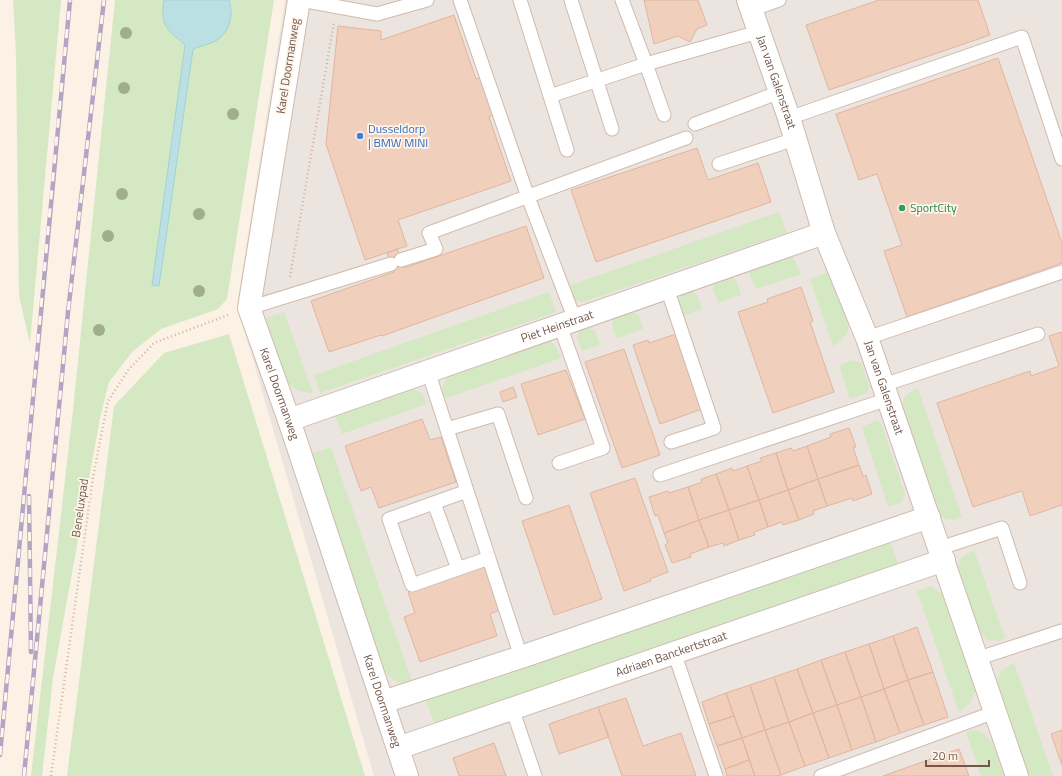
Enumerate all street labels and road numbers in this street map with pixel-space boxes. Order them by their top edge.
street label: Karel Doormanweg [271,17,304,115]
street label: Jan van Galenstraat [752,32,802,132]
street label: Piet Heinstraat [518,304,597,347]
street label: Jan van Galenstraat [860,338,910,438]
street label: Karel Doormanweg [255,345,305,442]
street label: Beneluxpad [66,477,93,539]
street label: Adriaen Banckertstraat [613,625,730,681]
street label: Karel Doormanweg [358,652,407,750]

